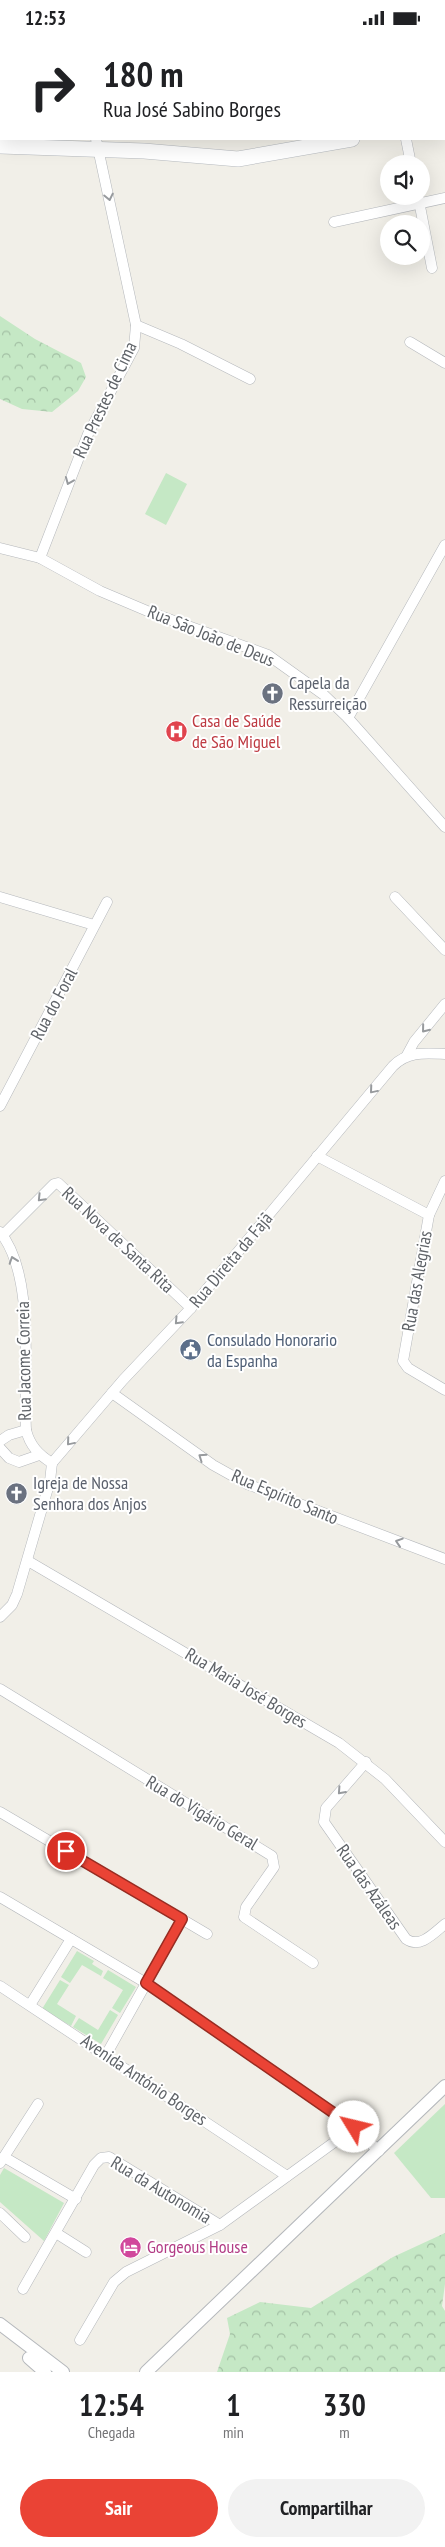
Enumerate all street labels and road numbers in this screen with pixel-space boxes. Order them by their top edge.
street label: Rua Prestes de Cima [68,338,142,462]
street label: Rua São João de Deus [144,600,278,671]
street label: Rua do Foral [25,963,82,1044]
street label: Rua Nova de Santa Rita [57,1182,179,1298]
street label: Rua Direita da Fajã [184,1207,277,1312]
street label: Rua das Alegrias [396,1229,437,1333]
street label: Rua Jacome Correia [11,1301,36,1421]
street label: Rua Espírito Santo [228,1464,342,1529]
street label: Rua Maria José Borges [181,1642,311,1733]
street label: Rua do Vigário Geral [142,1770,263,1855]
street label: Rua das Azáleas [332,1840,407,1934]
street label: Avenida António Borges [77,2029,212,2130]
street label: Rua da Autonomia [107,2151,216,2229]

